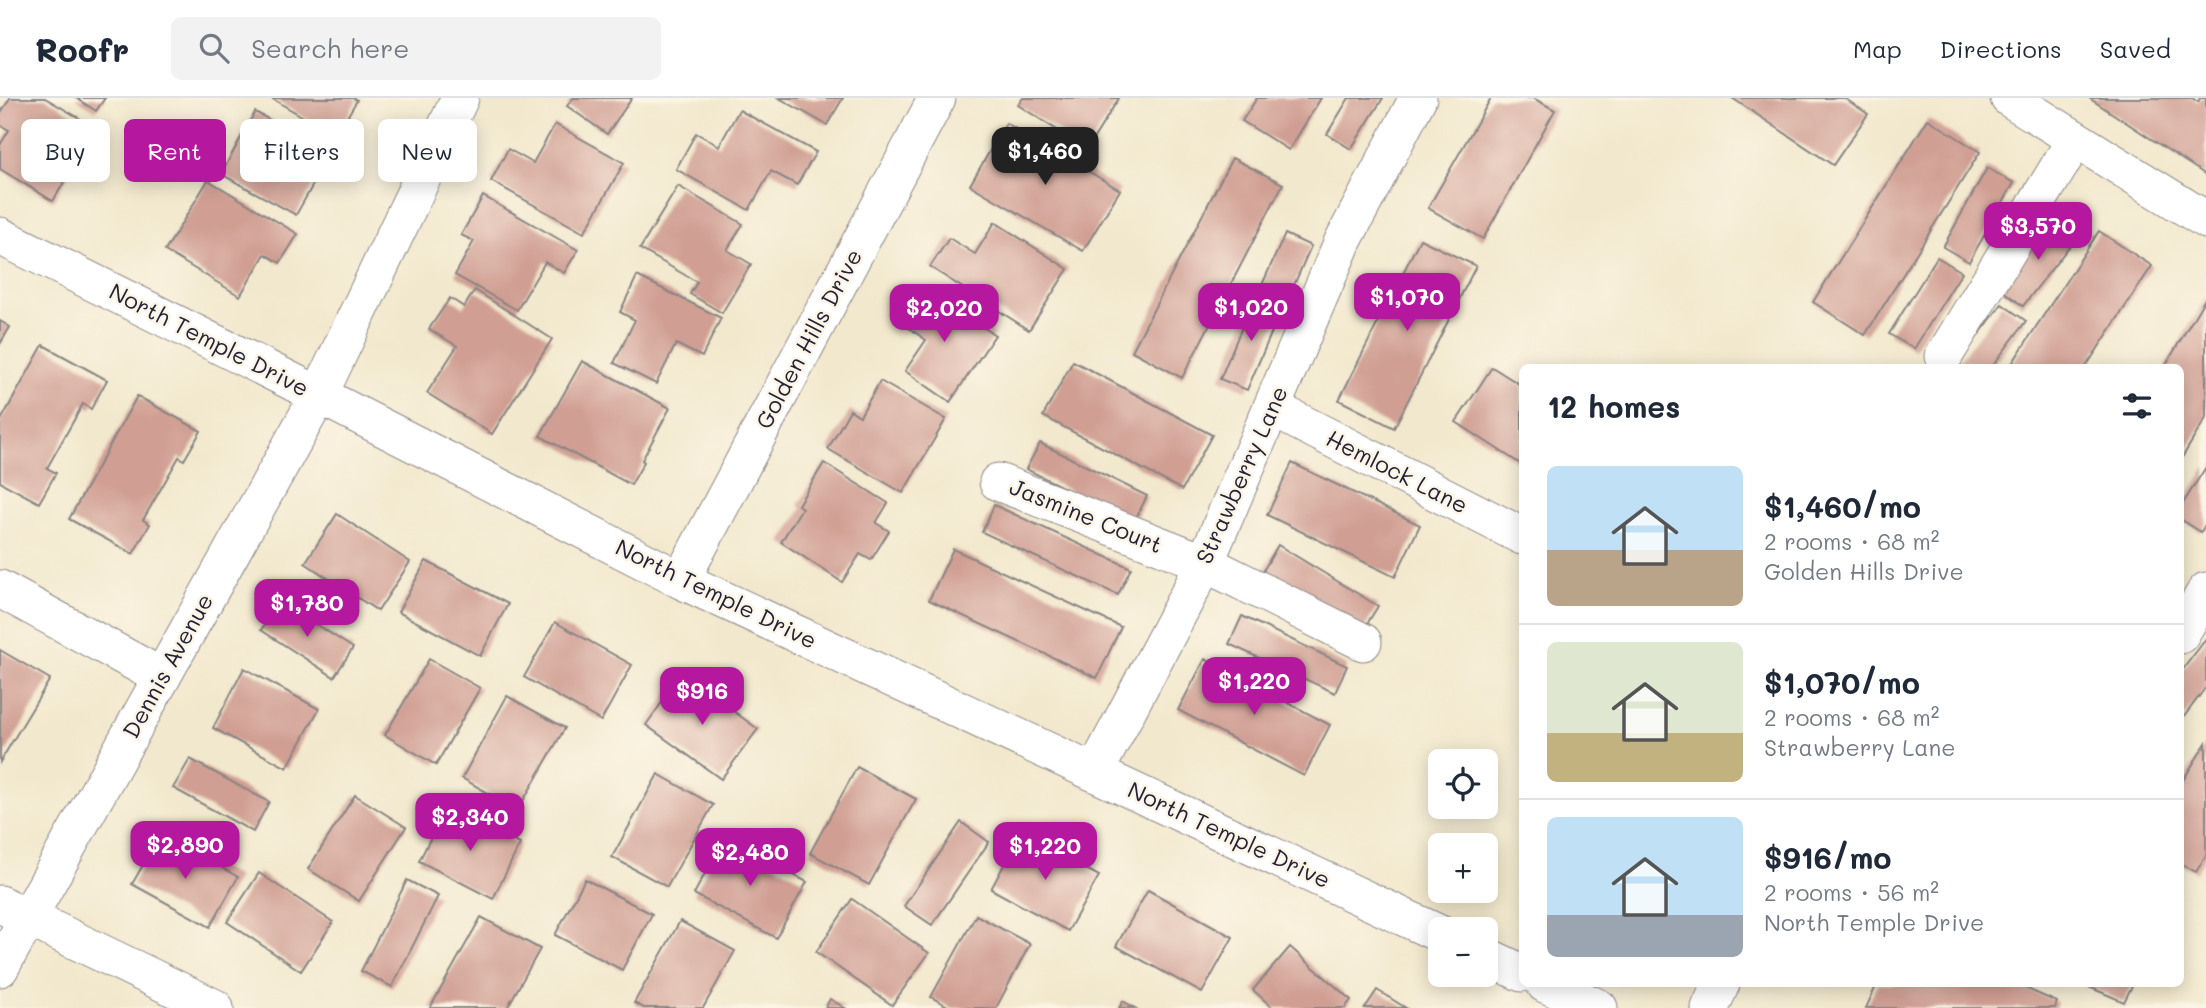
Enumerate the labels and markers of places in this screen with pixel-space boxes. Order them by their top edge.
pin: $1,460 [988,127,1102,187]
pin: $3,570 [1981,202,2095,262]
pin: $1,070 [1350,274,1464,333]
pin: $1,020 [1194,284,1308,343]
pin: $2,020 [887,285,1001,344]
pin: $1,780 [250,580,364,639]
pin: $1,220 [1197,658,1311,717]
pin: $916 [661,668,743,727]
pin: $2,340 [413,794,527,853]
pin: $2,890 [128,822,242,881]
pin: $1,220 [988,822,1102,882]
pin: $2,480 [693,828,807,888]

